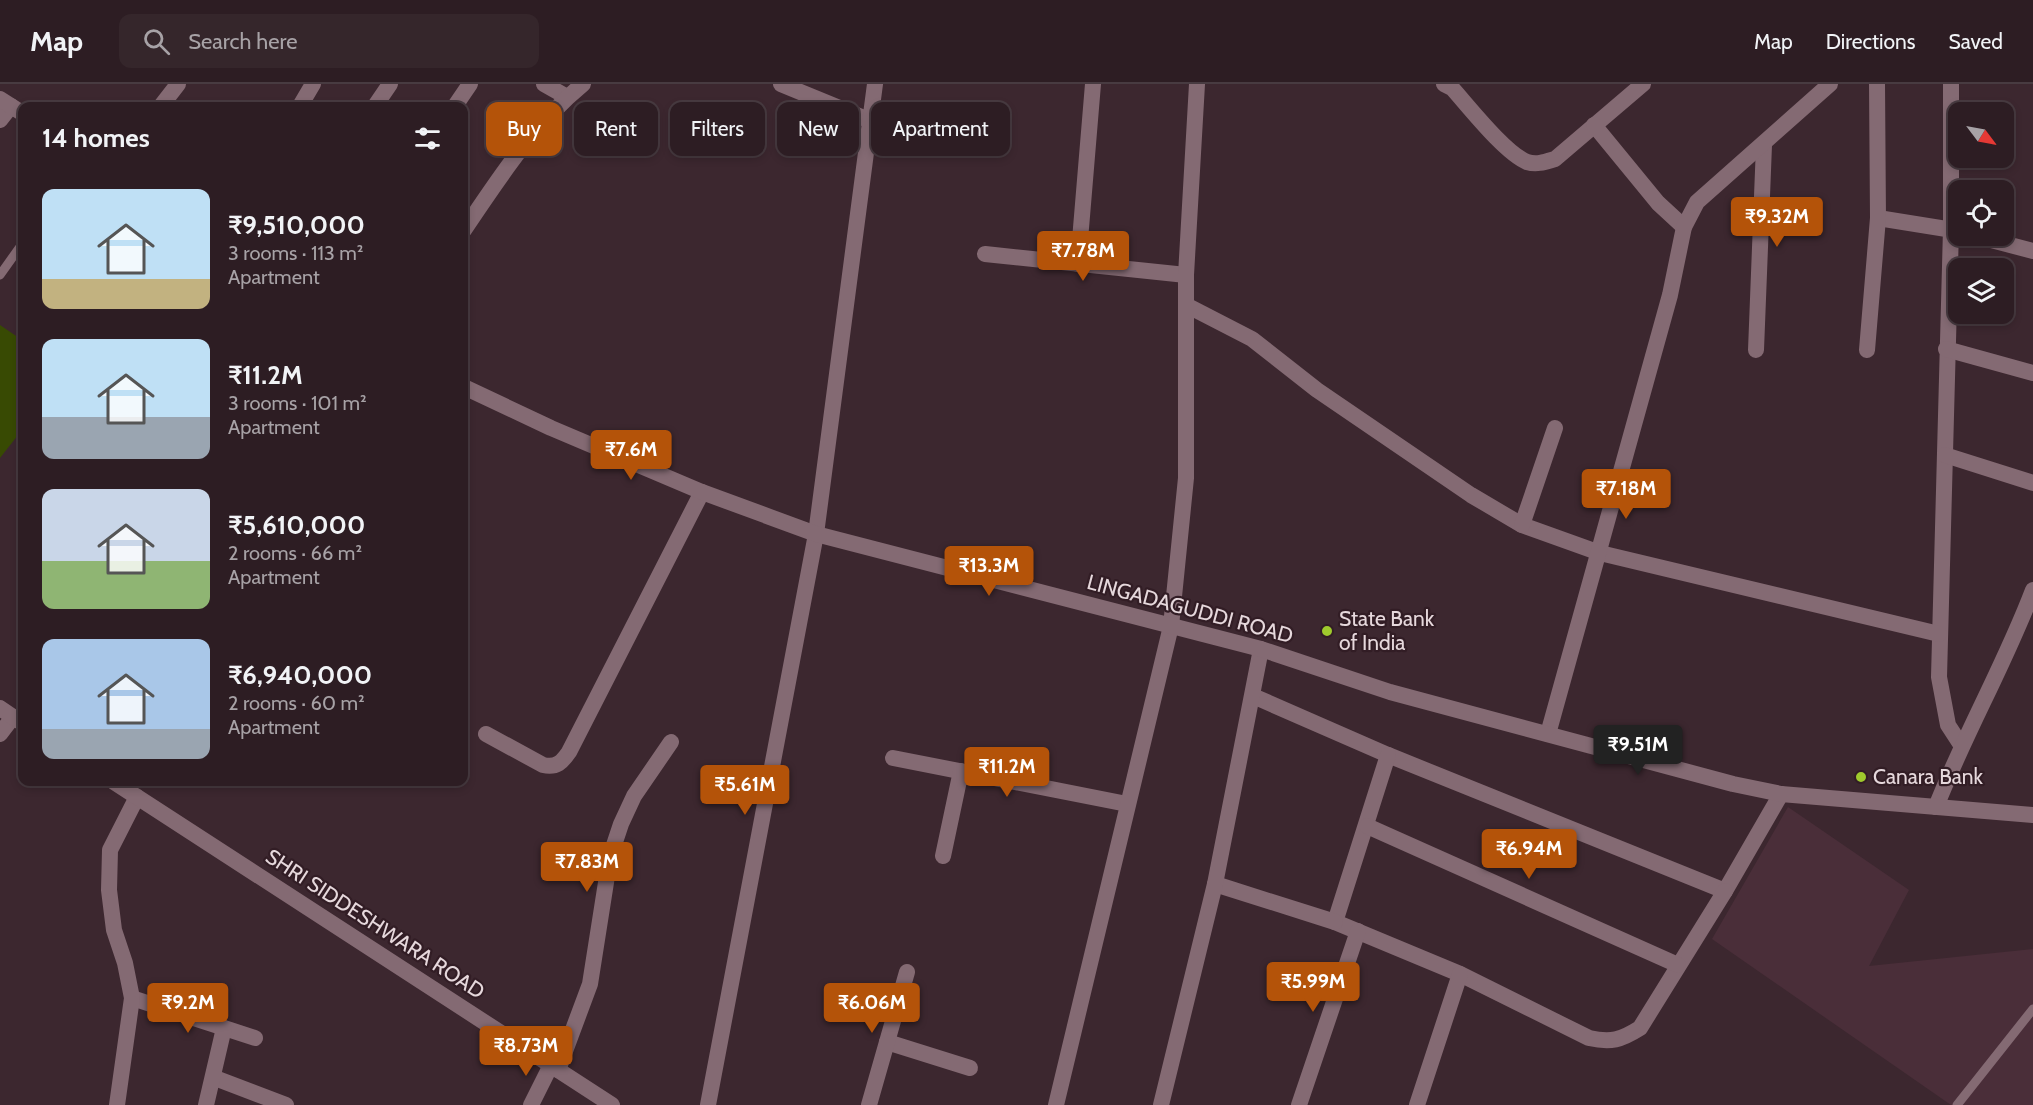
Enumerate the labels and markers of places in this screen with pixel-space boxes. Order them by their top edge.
pin: ₹9.32M [1728,197,1826,248]
pin: ₹7.78M [1034,231,1132,282]
pin: ₹7.6M [589,430,673,481]
pin: ₹7.18M [1577,469,1675,520]
pin: ₹13.3M [940,546,1038,597]
place label: State Bank of India [1339,606,1435,655]
marker: State Bank of India [1320,624,1334,638]
pin: ₹9.51M [1589,725,1687,776]
pin: ₹11.2M [958,747,1056,798]
place label: Canara Bank [1873,764,1983,789]
pin: ₹5.61M [696,765,794,816]
marker: Canara Bank [1854,770,1868,784]
pin: ₹6.94M [1480,829,1578,880]
pin: ₹7.83M [538,842,636,893]
pin: ₹5.99M [1264,962,1362,1013]
pin: ₹9.2M [146,983,230,1034]
pin: ₹6.06M [823,983,921,1034]
pin: ₹8.73M [477,1026,575,1077]

